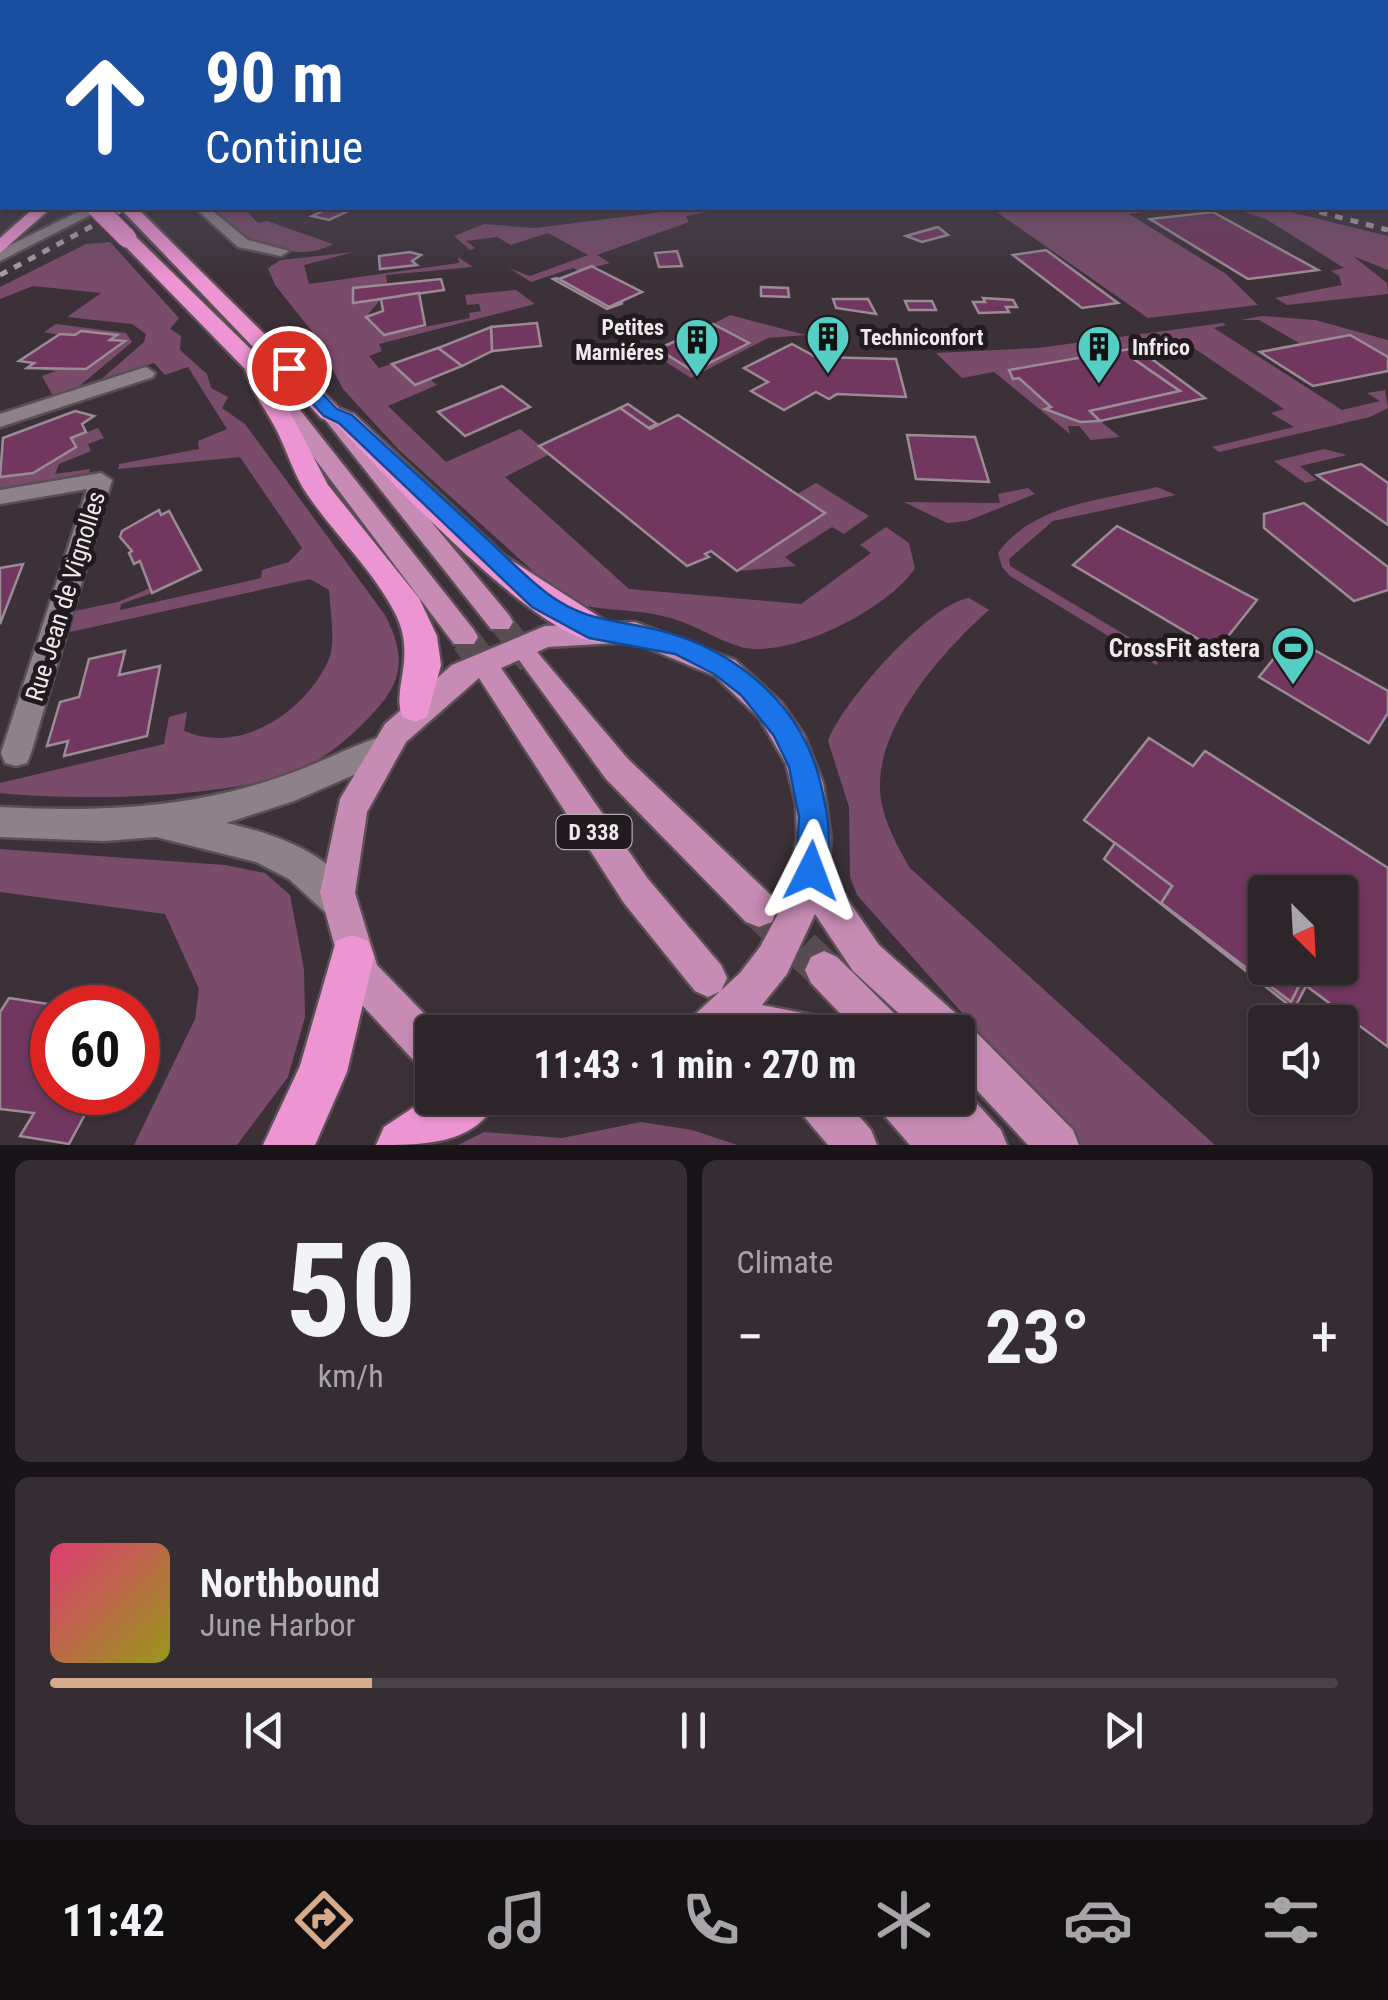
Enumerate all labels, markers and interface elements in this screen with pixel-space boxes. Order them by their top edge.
text: 90 m [205,37,344,119]
icon: ahead [40,40,170,170]
text: Continue [205,121,363,174]
building icon: Techniconfort [805,314,851,375]
place label: Petites Marniéres [575,315,664,365]
building icon: Petites Marniéres [674,317,720,378]
building icon: Infrico [1076,324,1122,385]
place label: Techniconfort [860,325,984,350]
pin [247,326,332,411]
place label: Infrico [1132,335,1190,360]
icon: arrive [262,341,317,396]
street label: Rue Jean de Vignolles [20,488,111,704]
sports icon: CrossFit astera [1270,625,1316,686]
place label: CrossFit astera [1109,634,1260,663]
road number: D 338 [556,815,632,849]
position arrow [759,819,863,923]
north arrow [1248,875,1358,985]
map controls [1248,875,1358,1115]
speed limit sign: 60 [30,985,160,1115]
button: sound [1248,1005,1358,1115]
text: 11:43 · 1 min · 270 m [534,1043,856,1087]
text: 50 [285,1215,416,1368]
text: Climate [737,1243,833,1281]
text: 23° [985,1293,1090,1381]
text: − [737,1305,764,1369]
text: + [1311,1305,1338,1369]
text: km/h [318,1357,384,1395]
text: Northbound [200,1562,380,1606]
text: June Harbor [200,1606,355,1644]
icon: previous [237,1703,292,1758]
icon: pause [666,1703,721,1758]
icon: next [1096,1703,1151,1758]
icon: directions [289,1885,359,1955]
icon: music [482,1885,552,1955]
icon: phone [676,1885,746,1955]
icon: climate [869,1885,939,1955]
icon: car [1063,1885,1133,1955]
icon: filters [1256,1885,1326,1955]
text: 11:42 [62,1894,165,1947]

